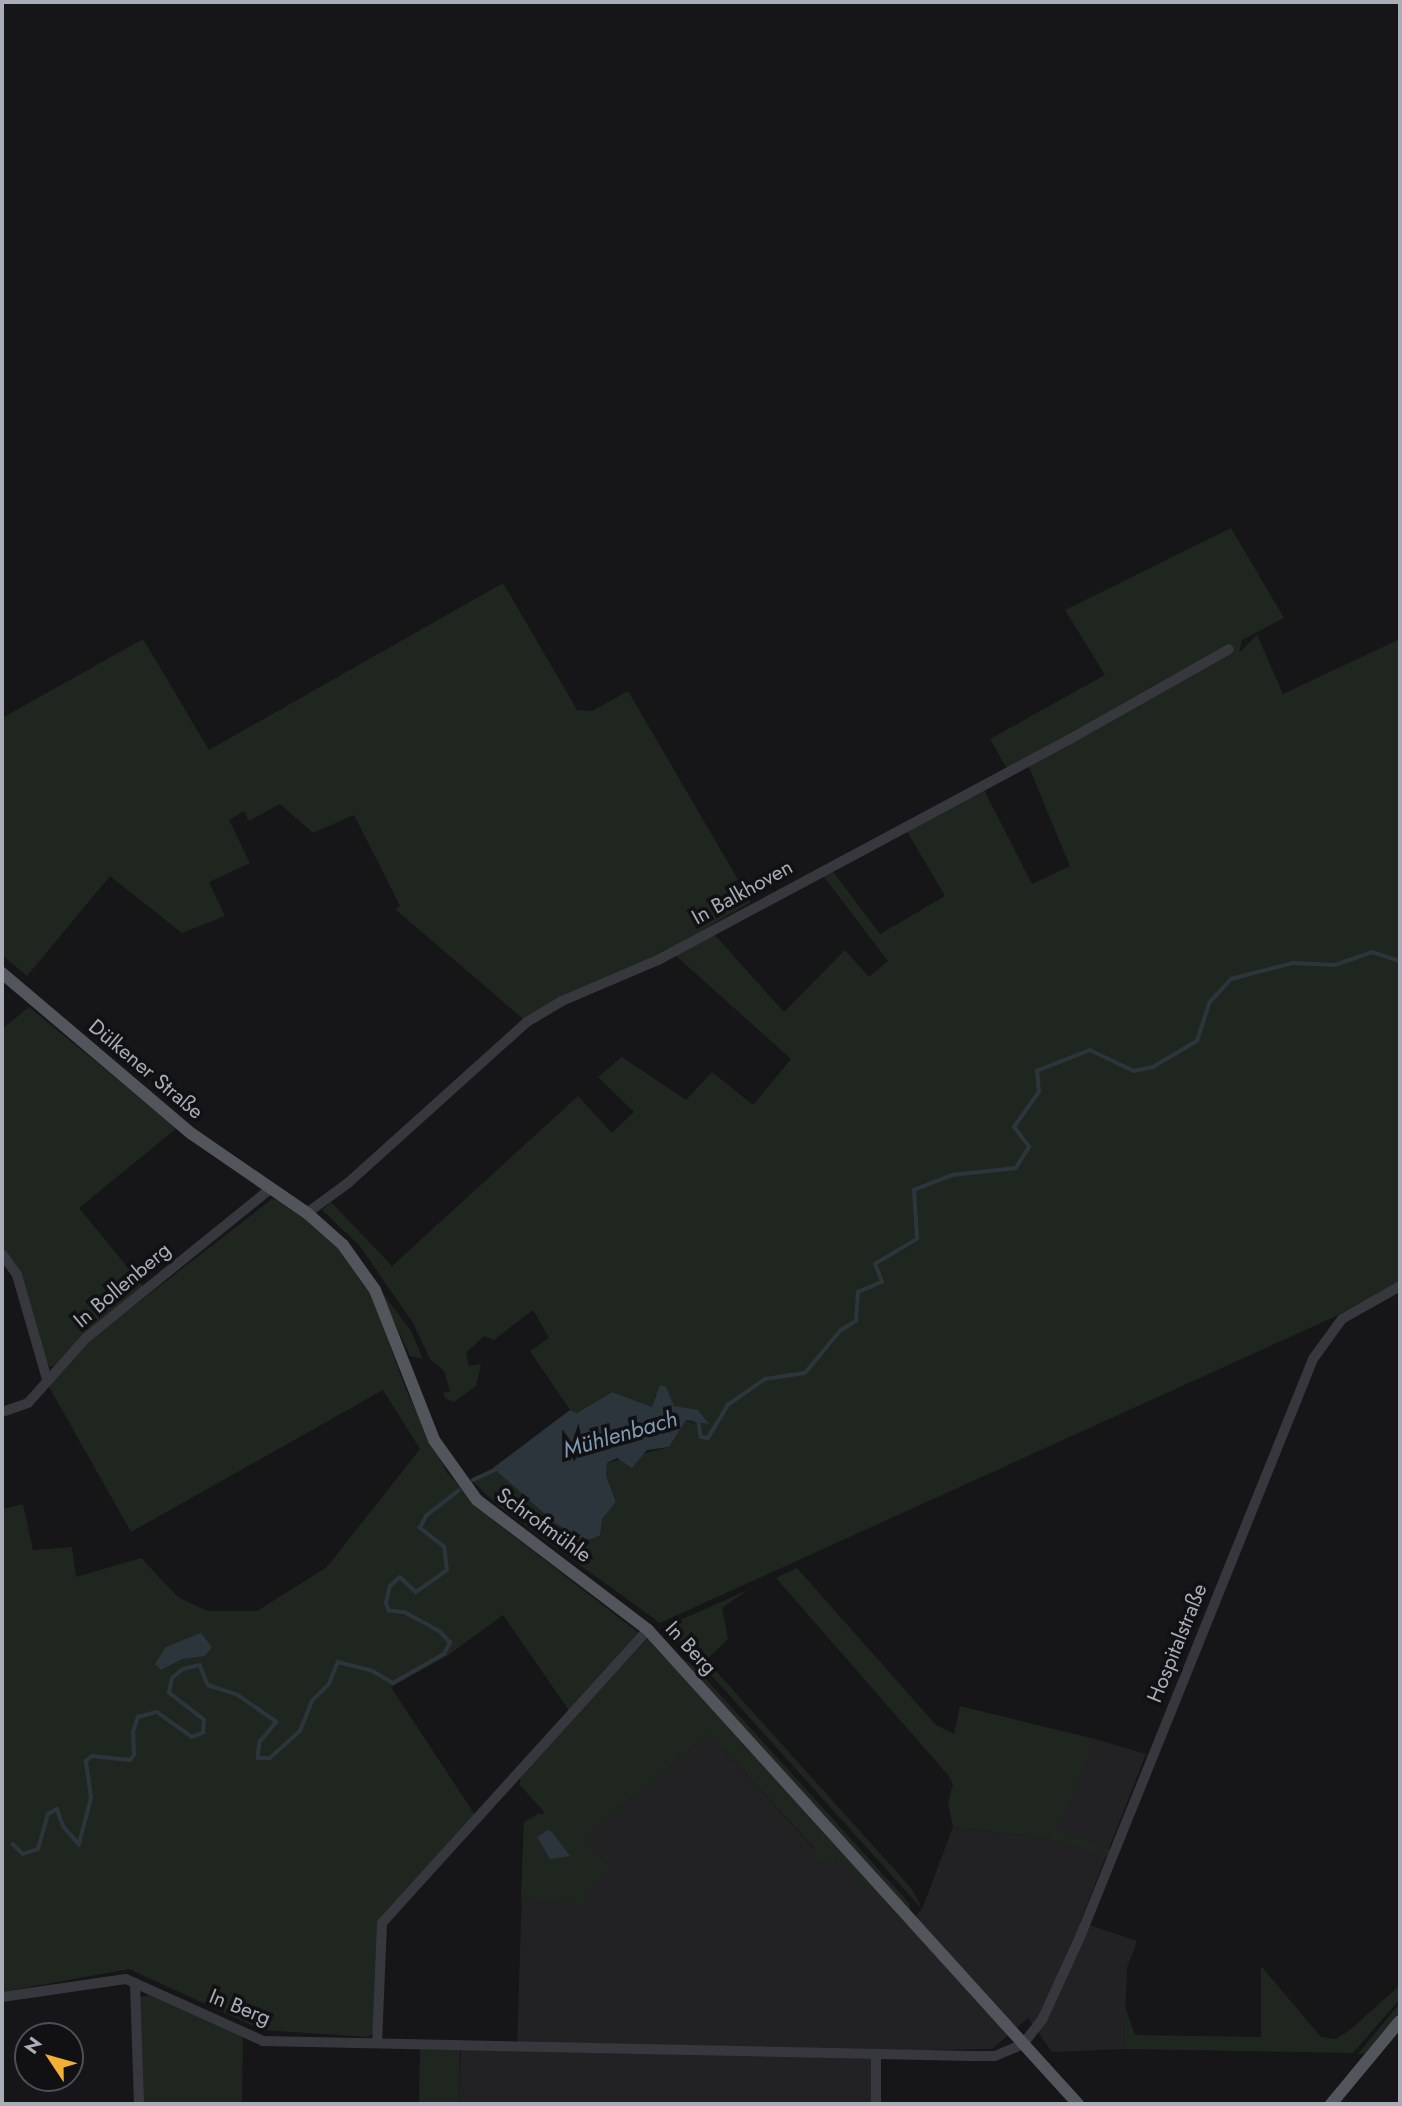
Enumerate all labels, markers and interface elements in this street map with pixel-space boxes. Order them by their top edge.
street label: In Balkhoven [687,854,797,930]
street label: Dülkener Straße [84,1014,208,1124]
street label: In Bollenberg [68,1237,176,1333]
water label: Mühlenbach [560,1405,680,1463]
street label: Schrofmühle [492,1482,596,1568]
street label: Hospitalstraße [1142,1580,1212,1706]
street label: In Berg [660,1616,722,1680]
street label: In Berg [206,1983,274,2031]
north arrow [14,2022,84,2092]
text: N [18,2031,49,2060]

